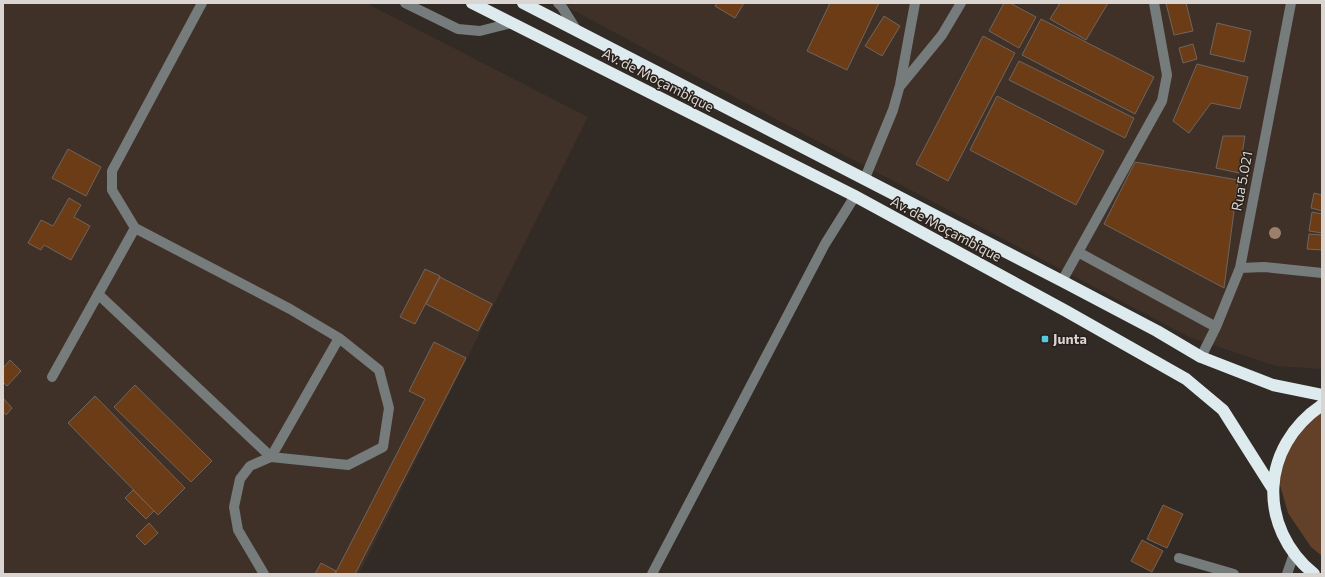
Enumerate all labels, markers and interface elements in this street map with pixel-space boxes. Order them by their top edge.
street label: Av. de Moçambique [599,44,717,115]
street label: Rua 5.021 [1227,149,1256,212]
street label: Av. de Moçambique [888,192,1005,265]
place label: Junta [1053,330,1087,347]
marker: Junta [1040,334,1050,344]

